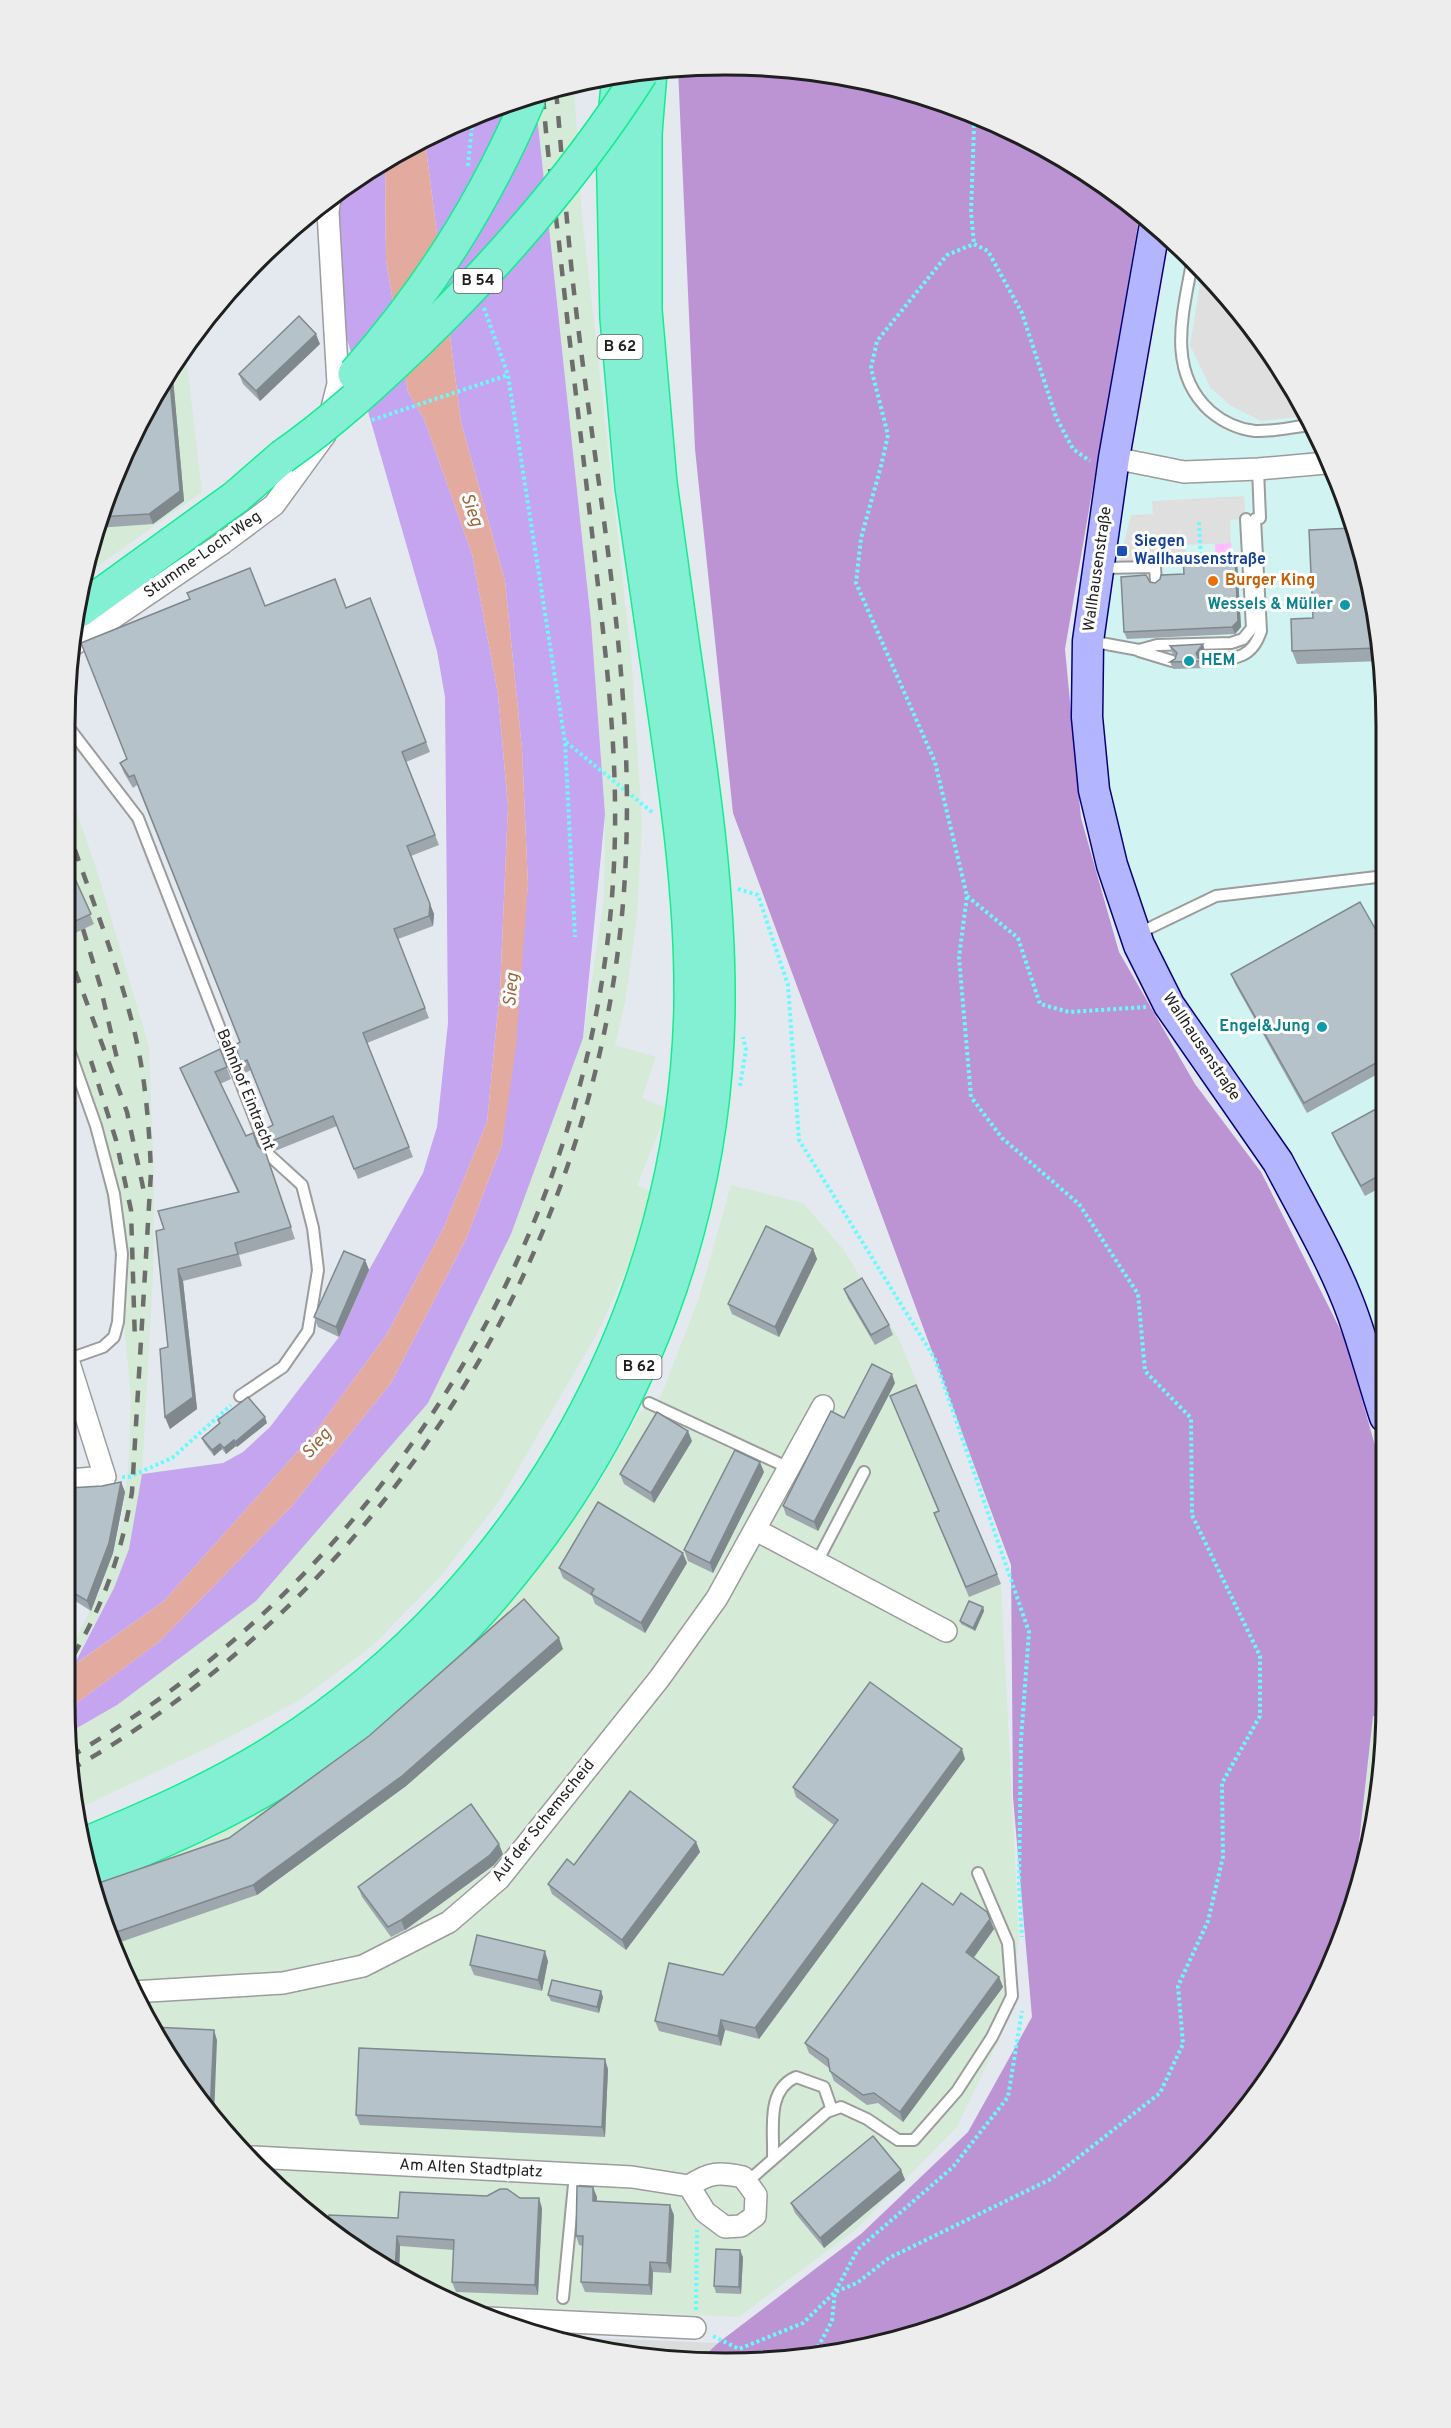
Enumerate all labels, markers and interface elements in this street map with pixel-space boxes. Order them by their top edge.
road number: B 54 [454,269,502,293]
road number: B 62 [598,335,642,359]
water label: Sieg [454,490,488,530]
street label: Wallhausenstraße [1079,505,1117,633]
street label: Stumme-Loch-Weg [140,507,266,603]
place label: Siegen Wallhausenstraße [1134,532,1266,570]
marker: Siegen Wallhausenstraße [1115,544,1129,558]
place label: Burger King [1225,571,1315,591]
marker: Burger King [1206,574,1220,588]
place label: Wessels & Müller [1208,595,1333,615]
marker: Wessels & Müller [1338,598,1352,612]
place label: HEM [1201,651,1235,671]
marker: HEM [1182,654,1196,668]
water label: Sieg [499,972,525,1008]
street label: Wallhausenstraße [1157,989,1245,1105]
place label: Engel&Jung [1219,1017,1310,1037]
marker: Engel&Jung [1315,1020,1329,1034]
street label: Bahnhof Eintracht [211,1026,279,1154]
road number: B 62 [616,1355,662,1379]
water label: Sieg [297,1423,337,1464]
street label: Auf der Schemscheid [488,1756,600,1886]
street label: Am Alten Stadtplatz [399,2155,543,2183]

